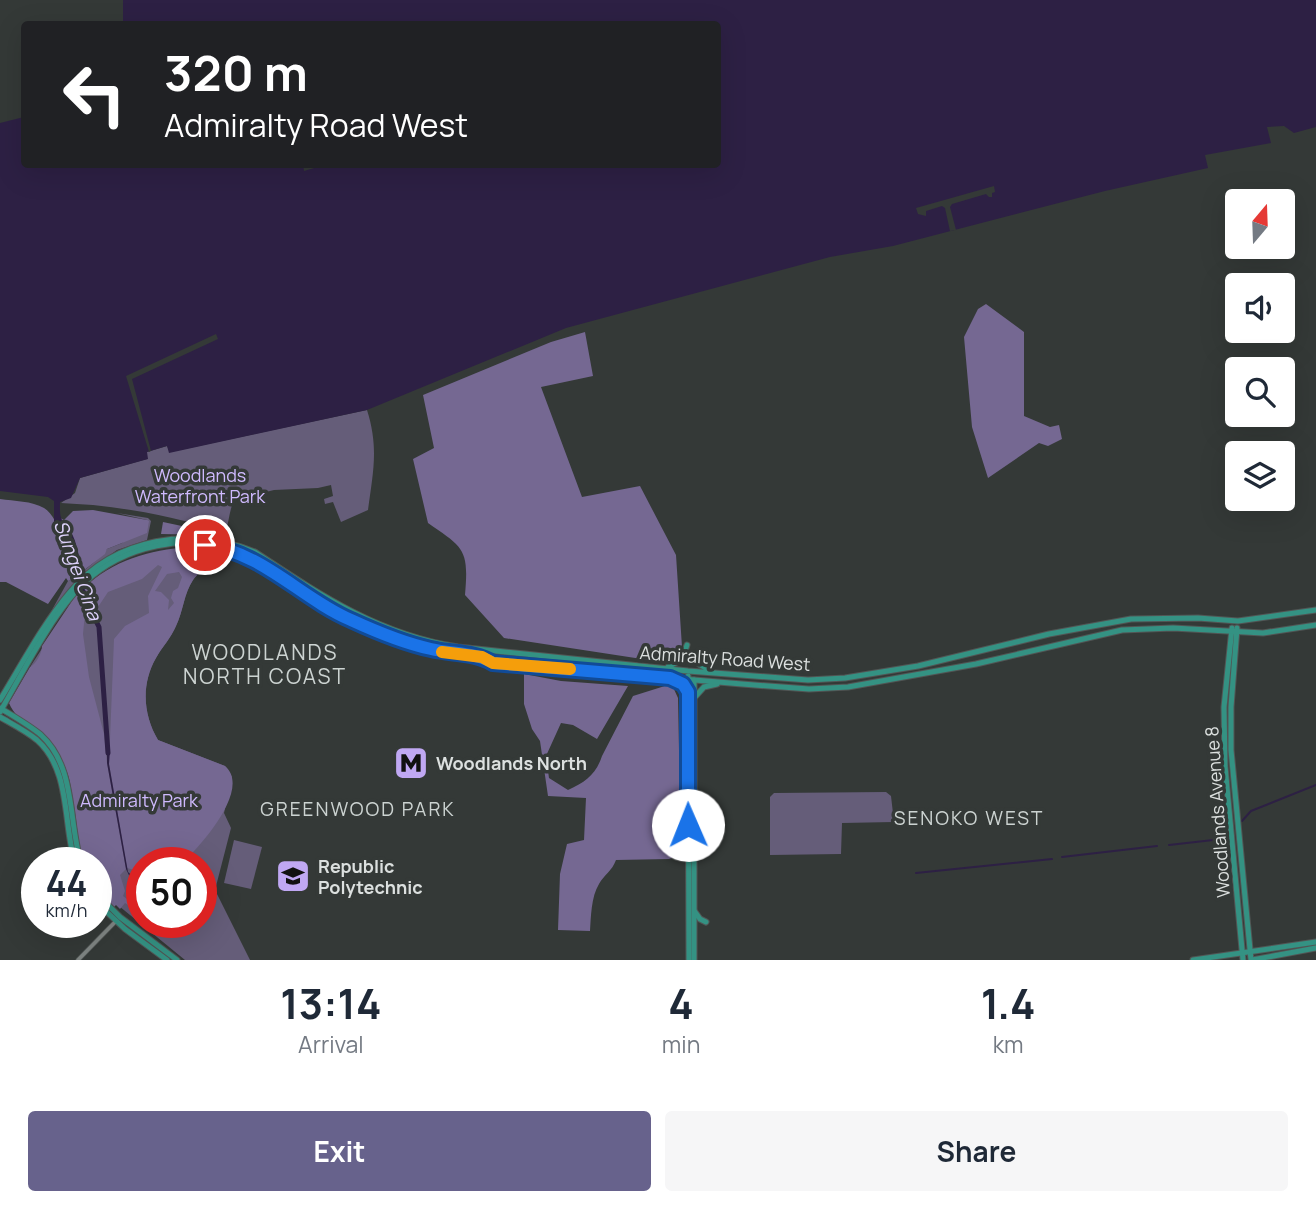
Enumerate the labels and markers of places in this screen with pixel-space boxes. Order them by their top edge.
pin [175,515,235,575]
metro station icon: Woodlands North [392,744,430,782]
place label: Woodlands North [436,751,587,775]
place label: Republic Polytechnic [318,854,423,899]
school or university icon: Republic Polytechnic [274,857,312,895]

